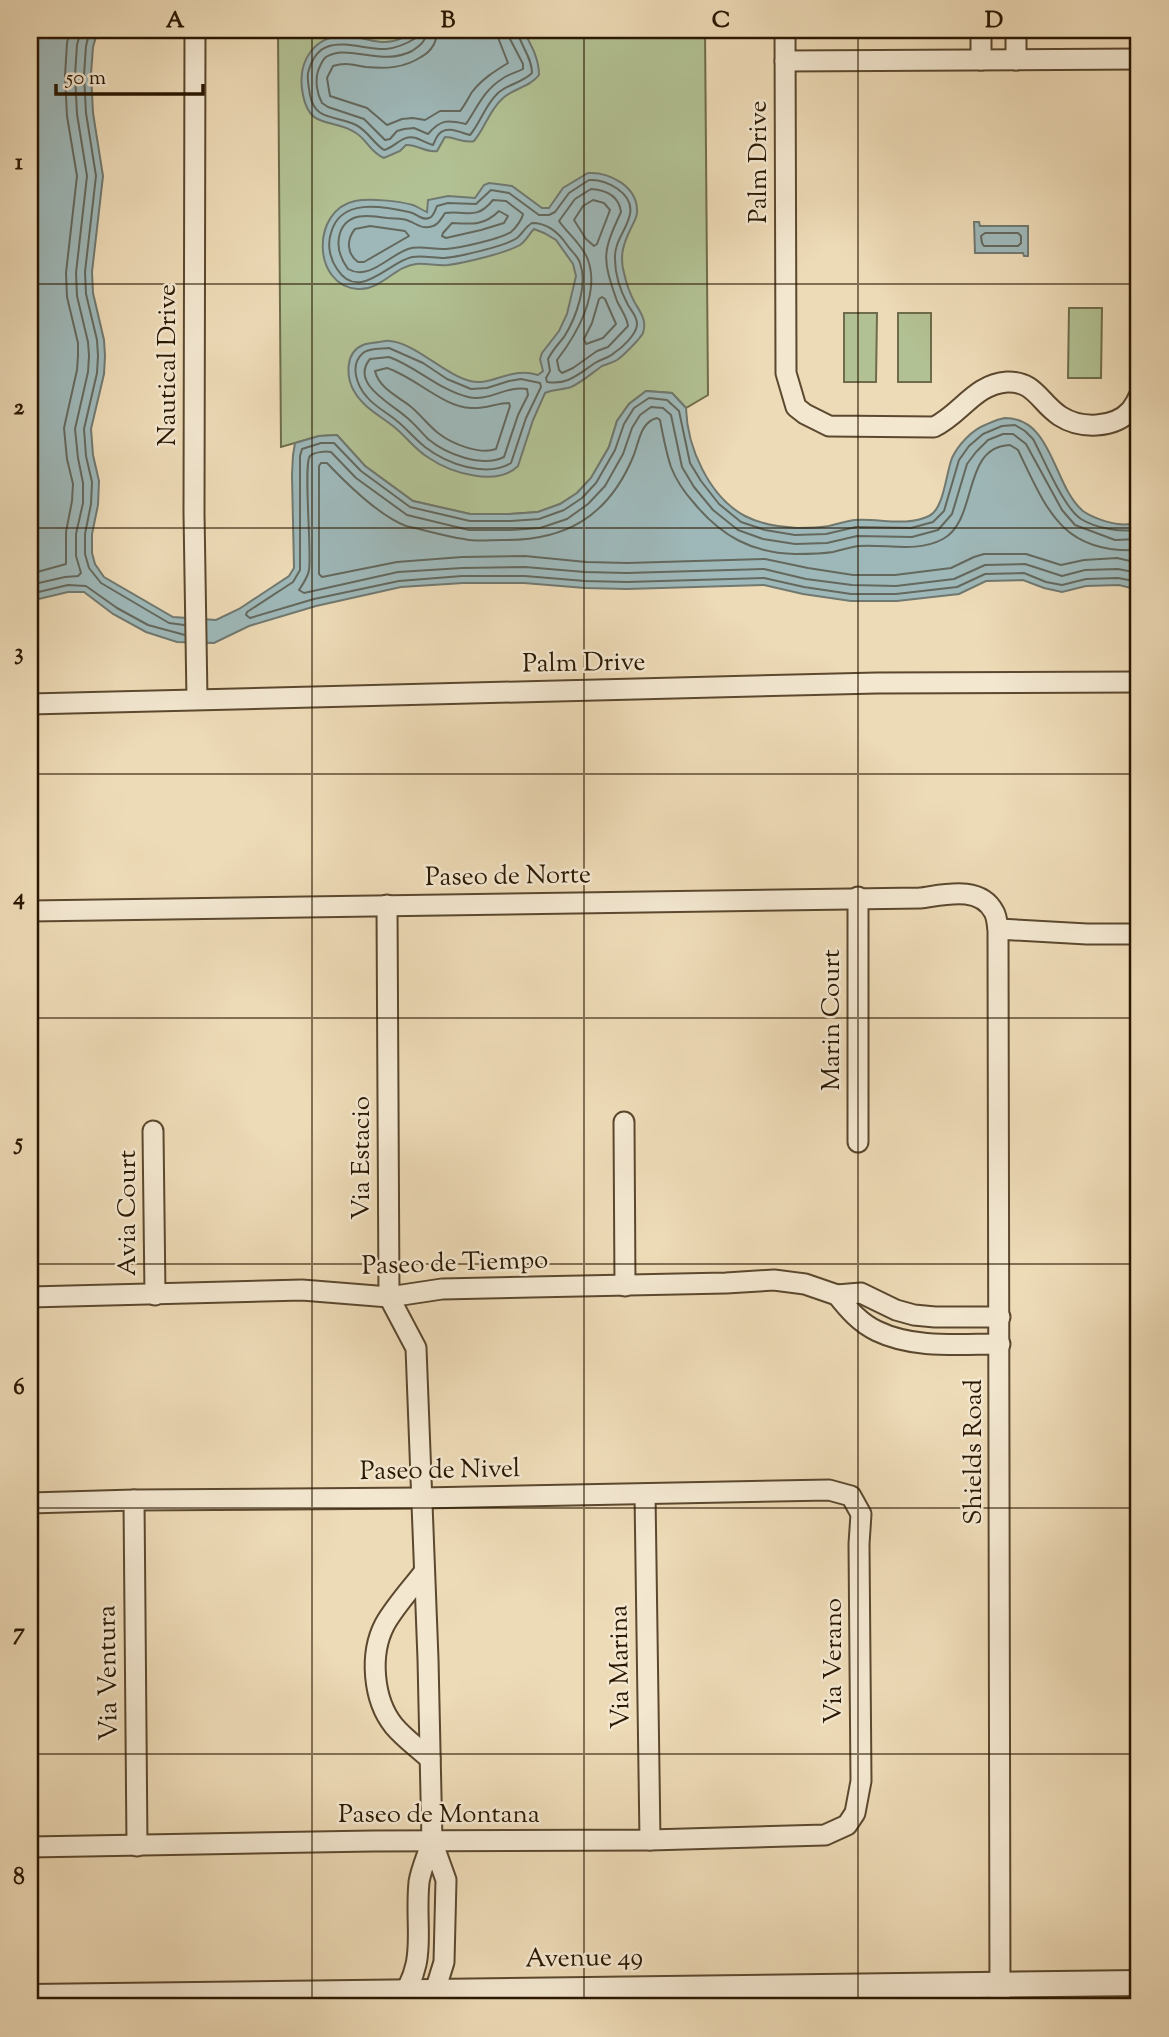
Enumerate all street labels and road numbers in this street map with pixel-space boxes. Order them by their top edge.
street label: Palm Drive [741,100,778,224]
street label: Nautical Drive [150,284,187,446]
street label: Palm Drive [522,644,646,684]
street label: Paseo de Norte [425,857,591,897]
street label: Marin Court [814,949,851,1091]
street label: Via Estacio [344,1096,381,1220]
street label: Avia Court [110,1150,147,1276]
street label: Paseo de Tiempo [361,1242,549,1286]
street label: Shields Road [956,1379,993,1525]
street label: Paseo de Nivel [359,1451,521,1491]
street label: Via Verano [816,1598,853,1724]
street label: Via Marina [601,1604,641,1729]
street label: Via Ventura [89,1605,129,1741]
street label: Paseo de Montana [338,1797,540,1834]
street label: Avenue 49 [525,1939,643,1979]

